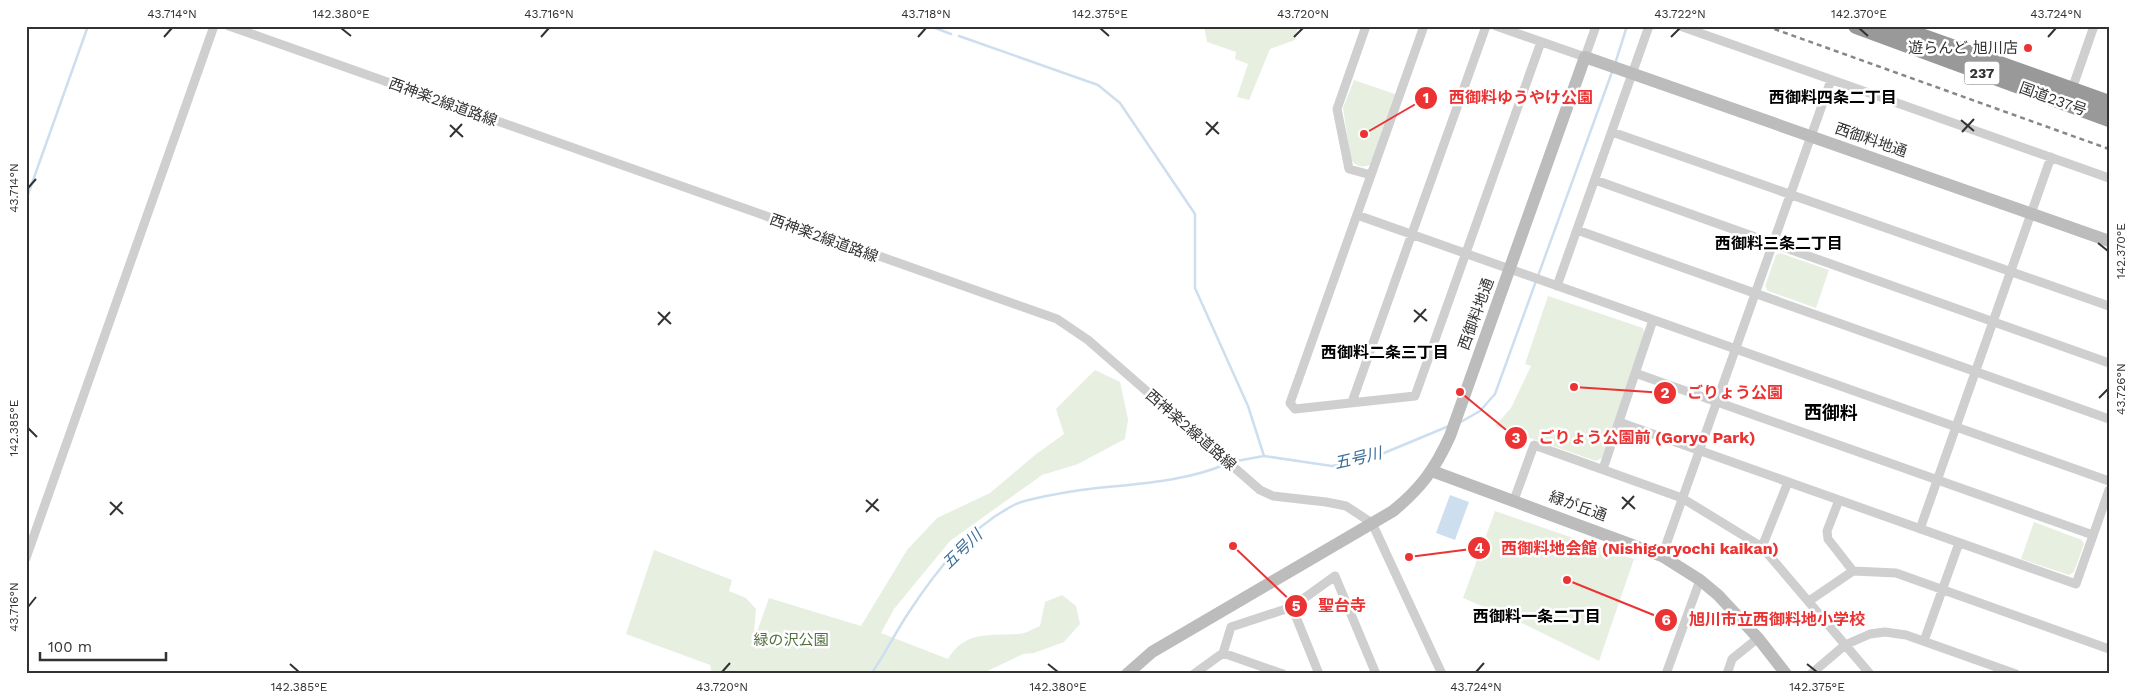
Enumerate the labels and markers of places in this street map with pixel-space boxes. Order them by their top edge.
place label: 遊らんど 旭川店 [1908,39,2018,57]
marker: 遊らんど 旭川店 [2022,42,2034,54]
callout: 西御料ゆうやけ公園 [1414,82,1603,113]
callout: ごりょう公園 [1652,377,1793,408]
callout: ごりょう公園前 (Goryo Park) [1504,422,1766,453]
callout: 西御料地会館 (Nishigoryochi kaikan) [1466,533,1788,564]
callout: 聖台寺 [1283,590,1376,621]
callout: 旭川市立西御料地小学校 [1654,604,1875,635]

